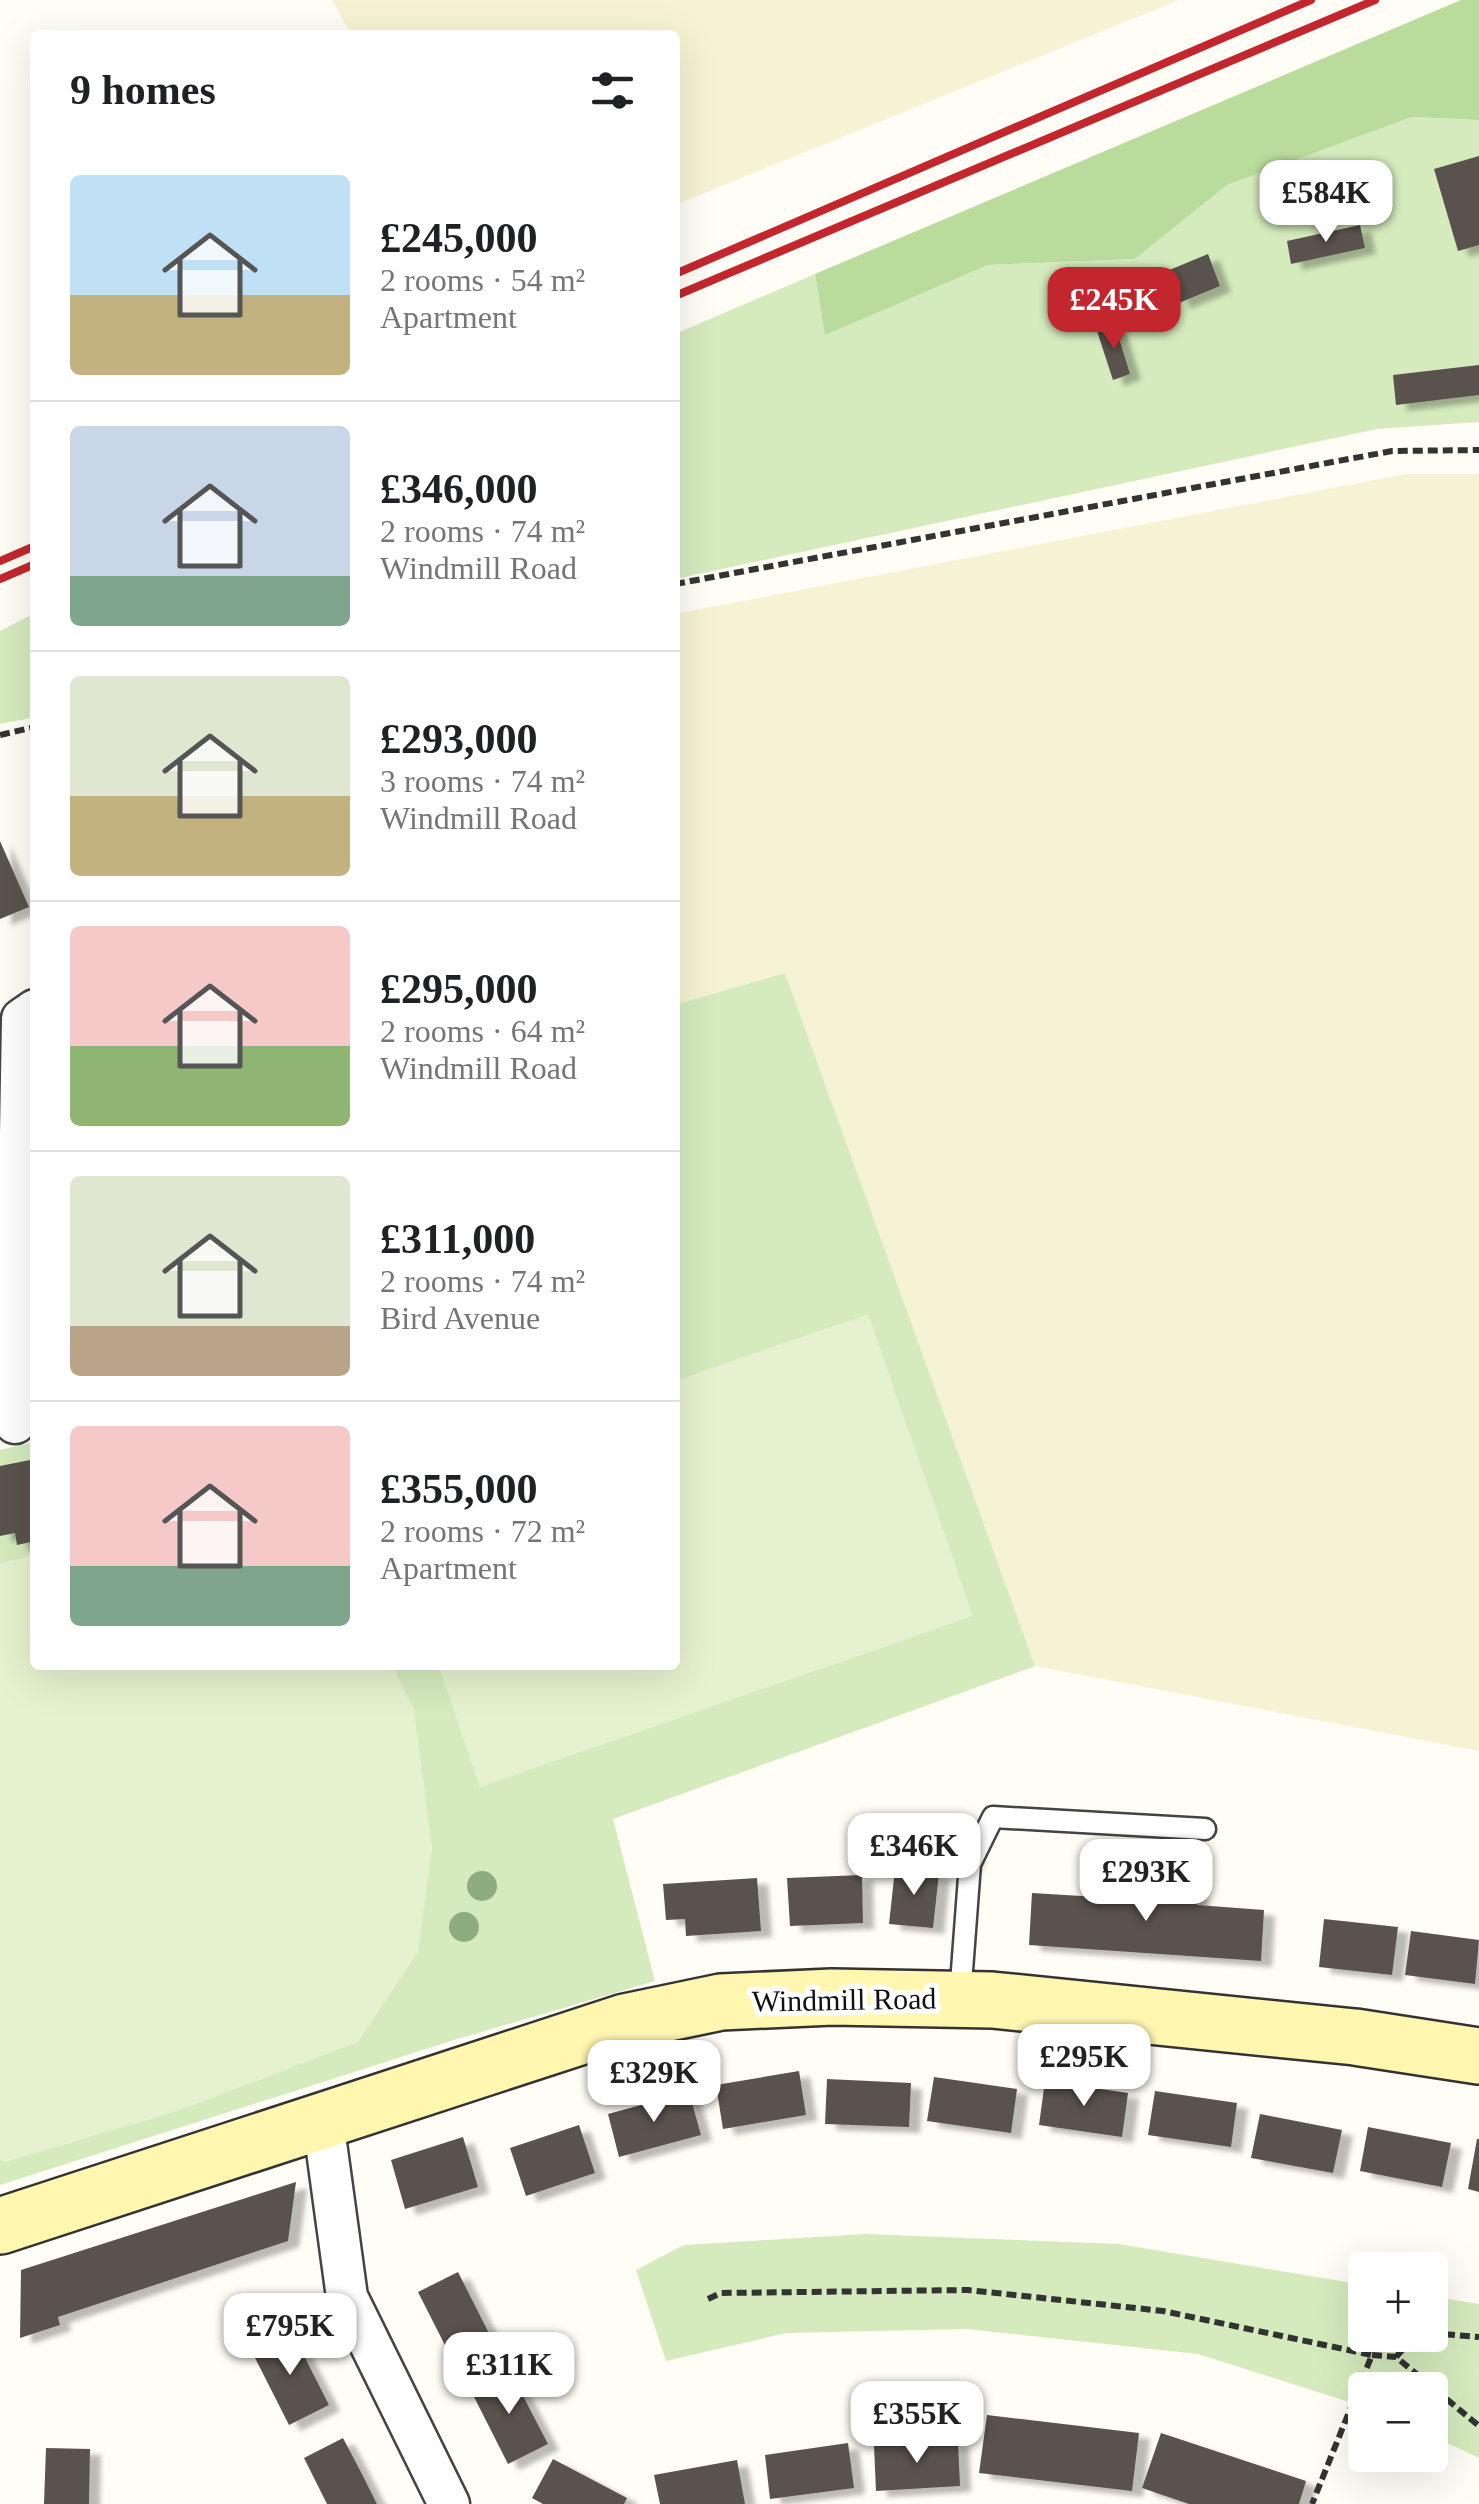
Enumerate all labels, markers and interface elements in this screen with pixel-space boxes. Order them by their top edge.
icon: filters [585,63,640,118]
text: 9 homes [70,67,216,113]
pin: £584K [1256,160,1396,245]
text: £584K [1282,174,1370,210]
icon: home [150,215,270,335]
text: £245,000 [380,215,538,261]
text: 2 rooms · 54 m² [380,262,585,298]
pin: £245K [1044,267,1184,352]
text: £245K [1070,281,1158,317]
text: Apartment [380,299,517,335]
icon: home [150,466,270,586]
text: £346,000 [380,466,538,512]
text: 2 rooms · 74 m² [380,513,585,549]
text: Windmill Road [380,550,577,586]
icon: home [150,716,270,836]
text: £293,000 [380,716,538,762]
text: 3 rooms · 74 m² [380,763,585,799]
text: Windmill Road [380,800,577,836]
icon: home [150,966,270,1086]
text: £295,000 [380,966,538,1012]
text: 2 rooms · 64 m² [380,1013,585,1049]
text: Windmill Road [380,1050,577,1086]
icon: home [150,1216,270,1336]
text: £311,000 [380,1216,535,1262]
text: 2 rooms · 74 m² [380,1263,585,1299]
text: Bird Avenue [380,1300,540,1336]
icon: home [150,1466,270,1586]
text: £355,000 [380,1466,538,1512]
text: 2 rooms · 72 m² [380,1513,585,1549]
text: Apartment [380,1550,517,1586]
pin: £346K [844,1813,984,1898]
text: £346K [870,1827,958,1863]
pin: £293K [1076,1839,1216,1924]
text: £293K [1102,1853,1190,1889]
street label: Windmill Road [751,1981,937,2018]
pin: £295K [1014,2024,1154,2109]
text: £295K [1040,2038,1128,2074]
pin: £329K [584,2040,724,2125]
text: £329K [610,2054,698,2090]
map controls [1348,2252,1448,2472]
button: + [1348,2252,1448,2352]
pin: £795K [220,2293,360,2378]
text: £795K [246,2307,334,2343]
pin: £311K [439,2332,579,2417]
text: £311K [465,2346,553,2382]
button: − [1348,2372,1448,2472]
pin: £355K [847,2381,987,2466]
text: £355K [873,2395,961,2431]

